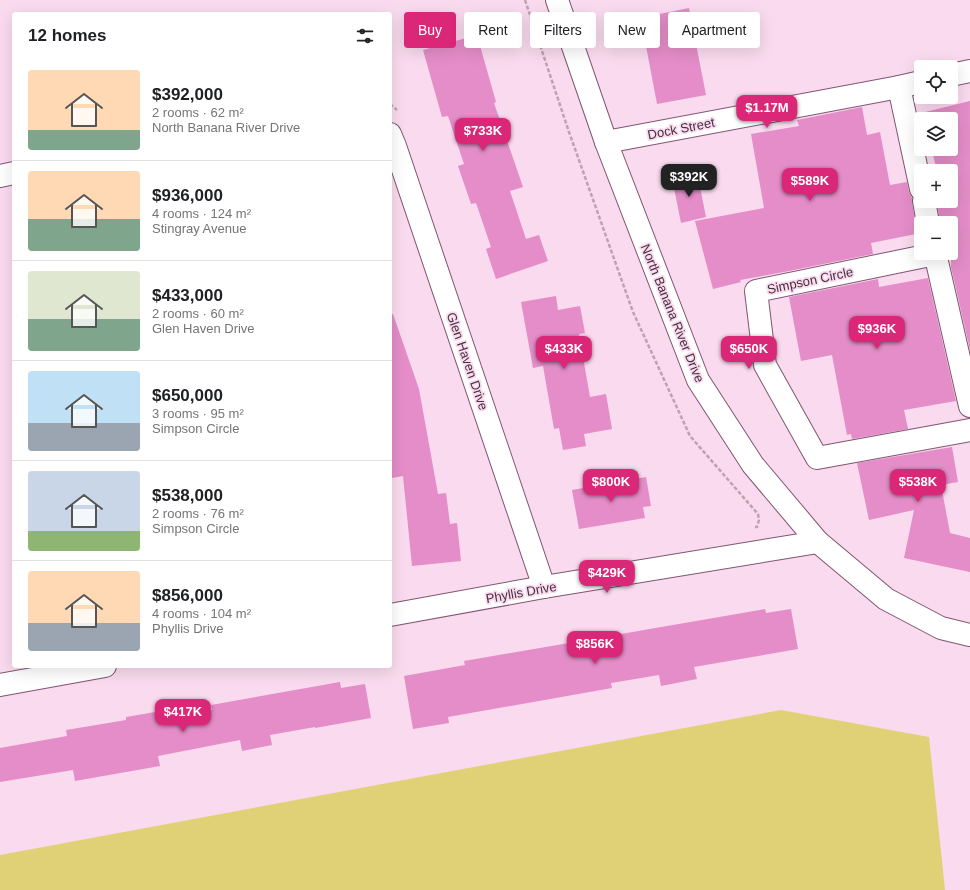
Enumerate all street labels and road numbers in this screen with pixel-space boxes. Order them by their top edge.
street label: Dock Street [646,115,716,142]
street label: North Banana River Drive [638,242,707,385]
street label: Simpson Circle [766,264,854,297]
street label: Glen Haven Drive [444,310,491,412]
street label: Phyllis Drive [485,579,558,606]

